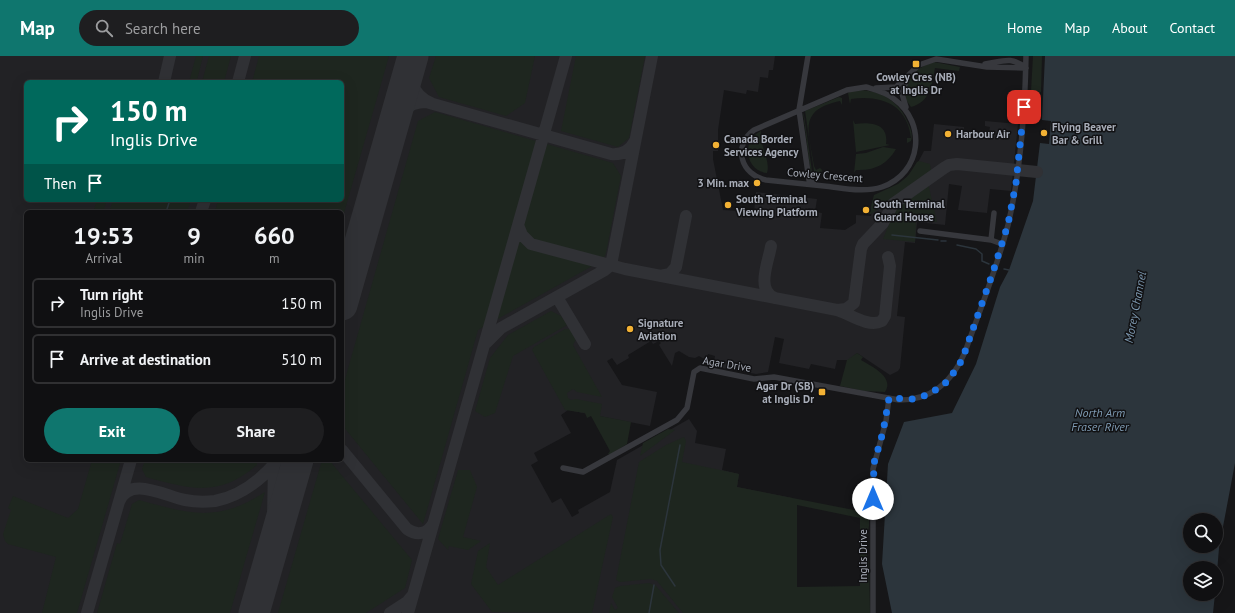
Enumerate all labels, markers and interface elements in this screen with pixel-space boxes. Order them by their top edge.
search box [79,10,359,46]
text: Map [20,16,55,40]
icon: search [93,17,115,39]
text: Search here [125,19,201,38]
text: Home [1007,19,1042,37]
text: Map [1064,19,1090,37]
text: About [1112,19,1148,37]
text: Contact [1170,19,1215,37]
marker: Cowley Cres (NB) at Inglis Dr [911,59,921,69]
place label: Cowley Cres (NB) at Inglis Dr [876,70,956,97]
pin [1007,90,1041,124]
text: 150 m [110,92,187,129]
icon: right [44,96,96,148]
icon: arrive [1013,96,1035,118]
place label: Flying Beaver Bar & Grill [1052,120,1116,147]
place label: Harbour Air [956,127,1010,141]
text: Inglis Drive [110,128,198,151]
marker: Flying Beaver Bar & Grill [1039,128,1049,138]
marker: Harbour Air [943,129,953,139]
place label: Canada Border Services Agency [724,132,799,159]
marker: Canada Border Services Agency [711,140,721,150]
street label: Cowley Crescent [786,165,864,185]
icon: arrive [84,172,106,194]
text: Then [44,174,76,193]
place label: 3 Min. max [697,176,749,190]
marker: 3 Min. max [752,178,762,188]
place label: South Terminal Viewing Platform [735,192,818,219]
place label: South Terminal Guard House [874,197,945,224]
marker: South Terminal Viewing Platform [723,200,733,210]
marker: South Terminal Guard House [861,205,871,215]
text: 19:53 [73,220,134,251]
text: 9 [187,220,201,251]
text: 660 [254,220,295,251]
text: Arrival [86,250,122,267]
text: min [183,250,205,267]
text: m [269,250,280,267]
water label: Morey Channel [1121,269,1149,344]
text: Turn right [80,285,143,304]
icon: right [46,292,68,314]
text: 150 m [281,294,322,313]
text: Inglis Drive [80,304,143,321]
place label: Signature Aviation [638,316,684,343]
marker: Signature Aviation [625,324,635,334]
icon: arrive [46,348,68,370]
text: Arrive at destination [80,350,211,369]
text: 510 m [281,350,322,369]
street label: Agar Drive [702,353,753,375]
place label: Agar Dr (SB) at Inglis Dr [756,379,814,406]
marker: Agar Dr (SB) at Inglis Dr [817,387,827,397]
water label: North Arm Fraser River [1071,405,1130,434]
button: Exit [44,408,180,454]
button: Share [188,408,324,454]
position arrow [852,478,894,520]
map controls [1183,513,1223,601]
button: search [1183,513,1223,553]
street label: Inglis Drive [856,529,870,583]
button: layers [1183,561,1223,601]

